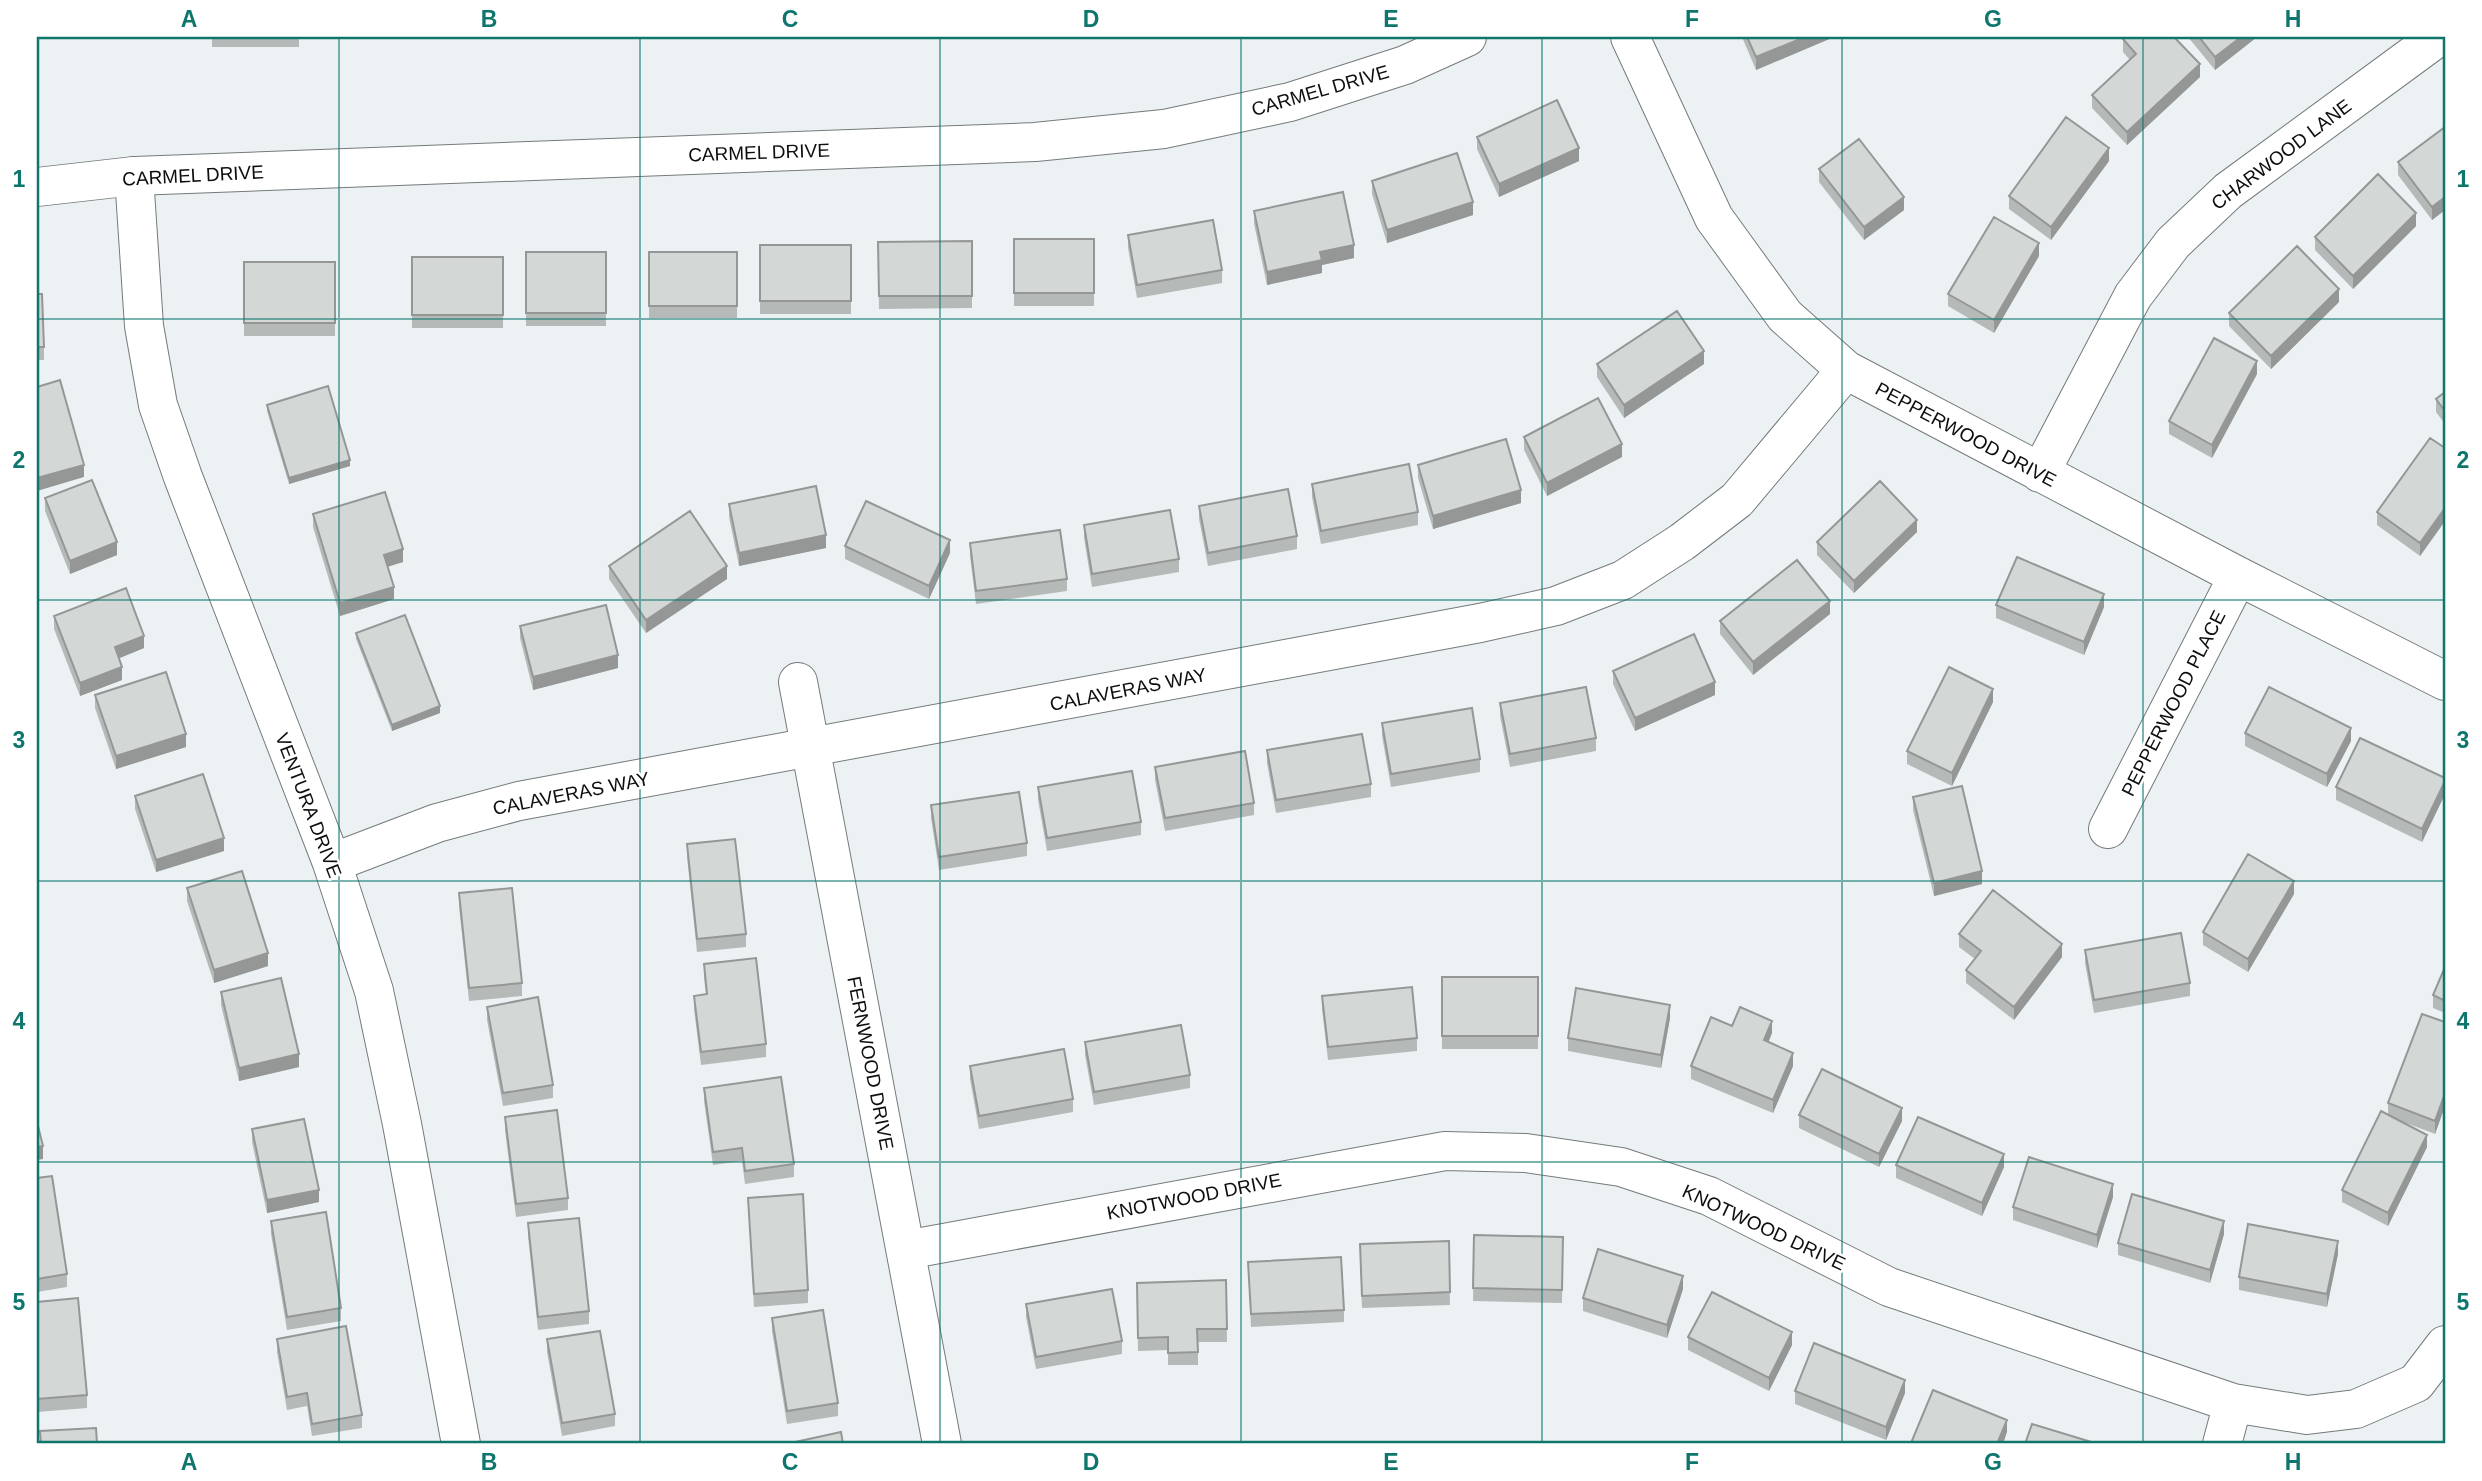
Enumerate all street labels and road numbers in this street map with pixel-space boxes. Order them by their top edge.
street label: CARMEL DRIVE [1249,61,1391,120]
street label: CHARWOOD LANE [2207,95,2355,214]
street label: CARMEL DRIVE [688,140,830,165]
street label: CARMEL DRIVE [122,161,264,190]
street label: PEPPERWOOD DRIVE [1872,378,2060,491]
street label: PEPPERWOOD PLACE [2117,607,2229,800]
street label: CALAVERAS WAY [1048,664,1208,715]
street label: VENTURA DRIVE [271,730,346,880]
street label: CALAVERAS WAY [491,768,651,819]
street label: FERNWOOD DRIVE [843,975,898,1152]
street label: KNOTWOOD DRIVE [1105,1169,1283,1224]
street label: KNOTWOOD DRIVE [1679,1180,1849,1274]

